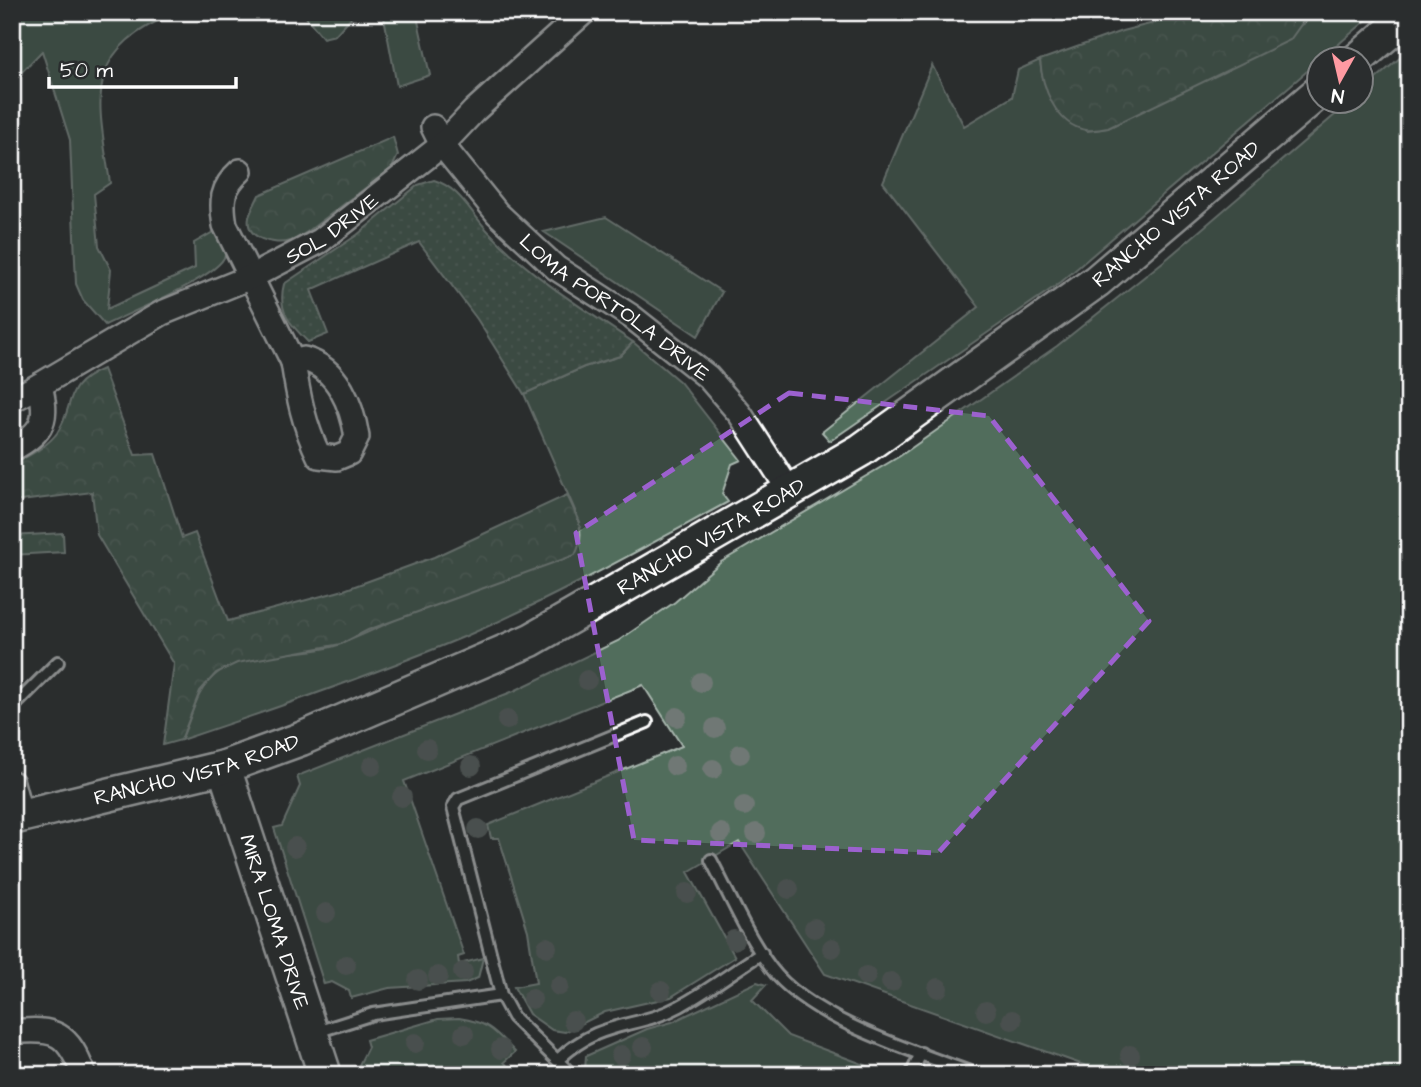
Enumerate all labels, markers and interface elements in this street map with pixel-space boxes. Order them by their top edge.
scale bar [49,46,236,90]
north arrow [1306,46,1376,116]
text: 50 m [60,56,114,85]
text: N [1330,81,1346,110]
street label: RANCHO VISTA ROAD [1085,134,1266,294]
street label: SOL DRIVE [280,186,385,271]
street label: LOMA PORTOLA DRIVE [513,227,717,388]
street label: RANCHO VISTA ROAD [612,471,811,602]
street label: RANCHO VISTA ROAD [91,726,304,812]
street label: MIRA LOMA DRIVE [233,831,317,1014]

